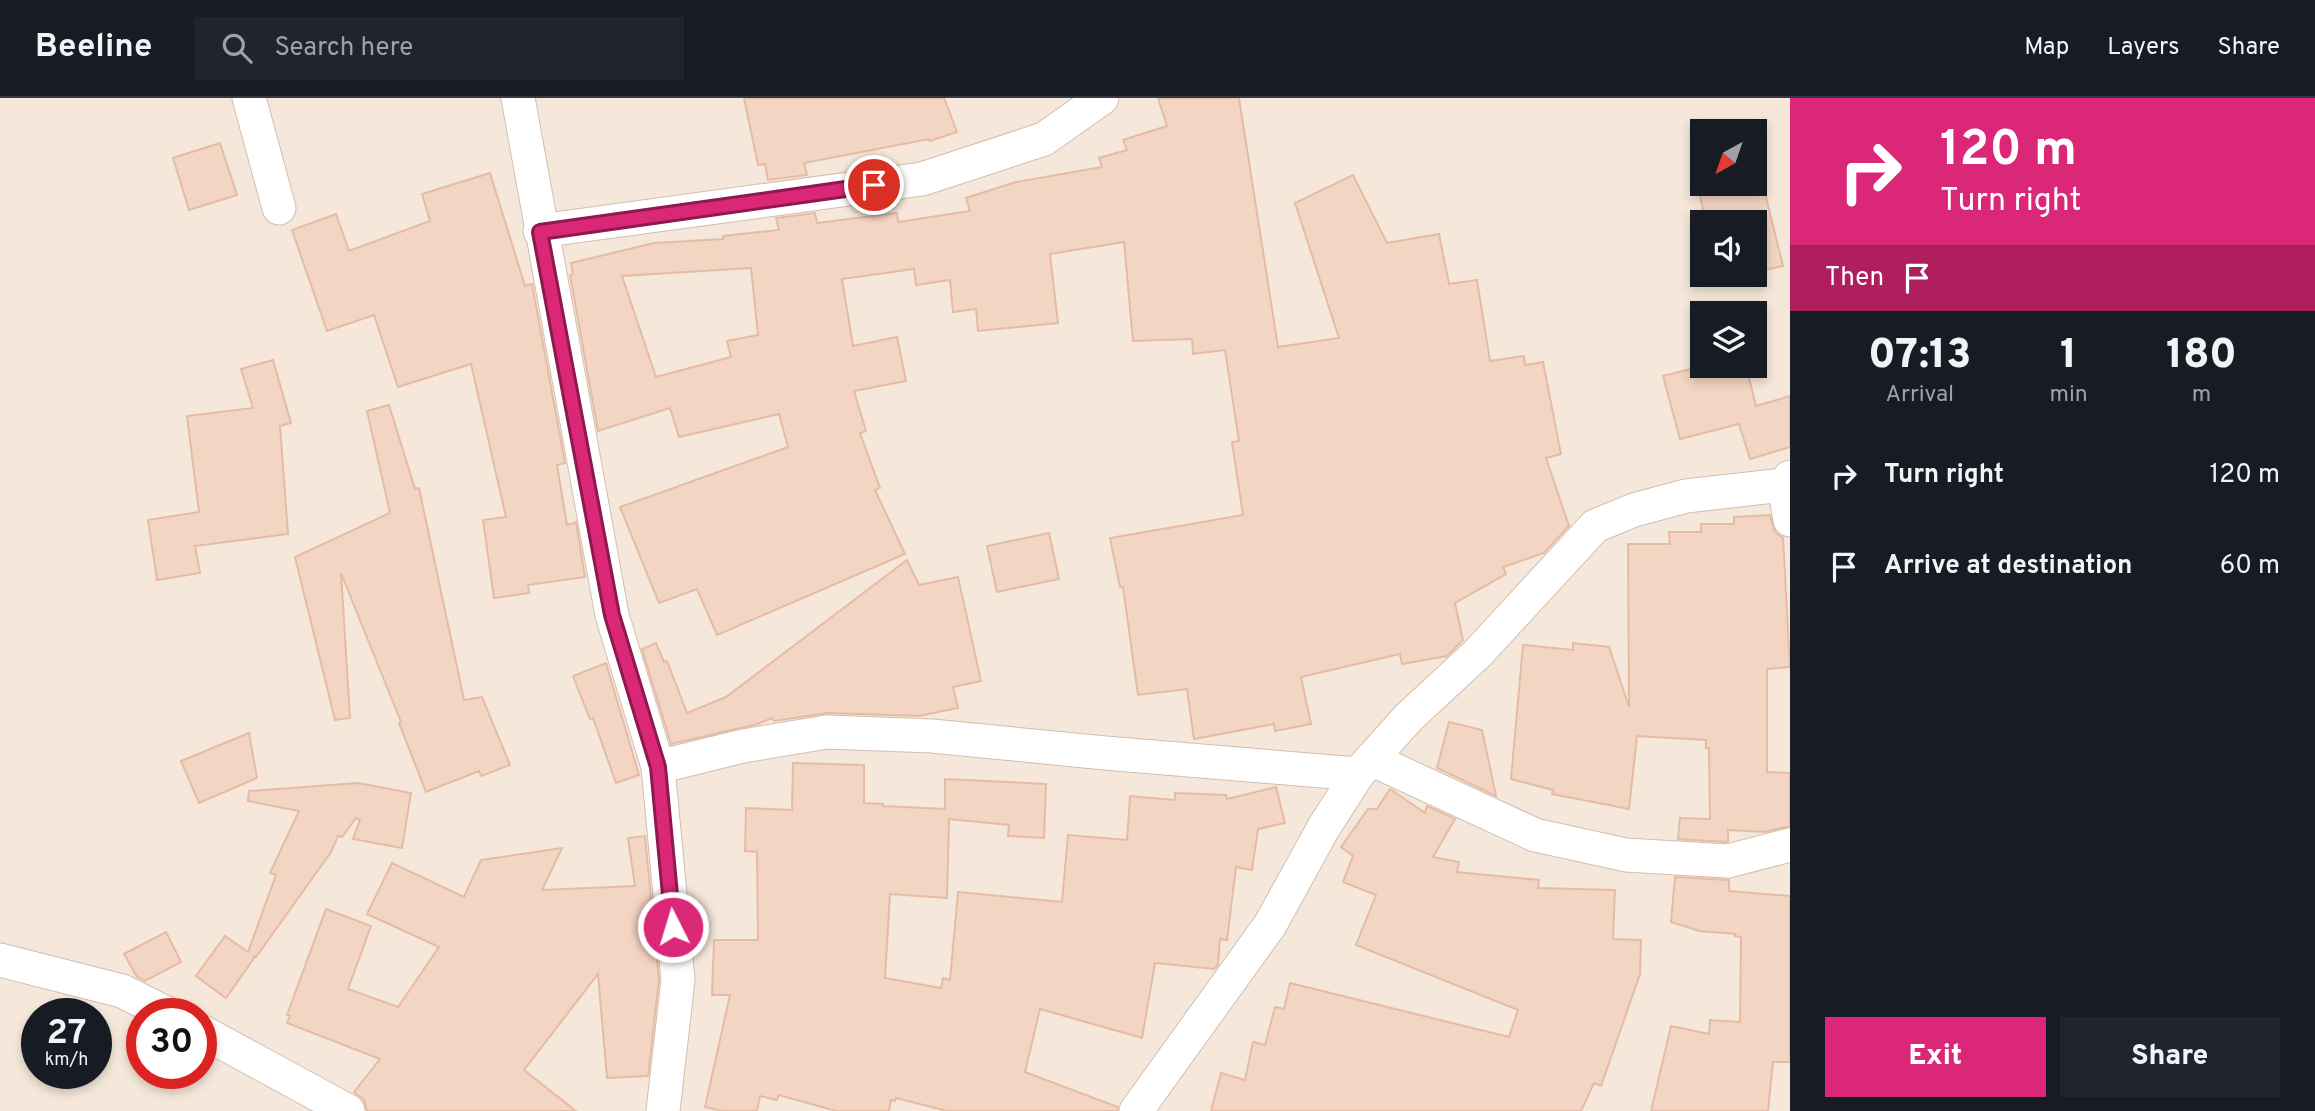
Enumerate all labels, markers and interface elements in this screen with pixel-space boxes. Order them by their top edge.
search box [194,17,684,80]
text: Beeline [35,27,152,69]
icon: search [218,29,256,67]
text: Search here [274,32,413,65]
text: Map [2024,33,2069,63]
text: Layers [2107,33,2179,63]
text: Share [2217,33,2280,63]
north arrow [1690,119,1768,196]
map controls [1690,119,1767,378]
text: 120 m [1940,121,2077,183]
icon: right [1825,126,1916,217]
pin [844,155,904,215]
icon: arrive [855,166,893,204]
text: Turn right [1940,182,2082,222]
button: sound [1690,210,1767,287]
icon: arrive [1898,259,1936,297]
text: Then [1825,262,1884,295]
button: layers [1690,301,1767,378]
text: 07:13 [1868,330,1971,383]
text: 1 [2060,330,2077,383]
text: 180 [2166,330,2237,383]
text: Arrival [1885,381,1954,410]
text: min [2050,381,2088,410]
text: m [2192,381,2211,410]
icon: right [1825,457,1863,495]
text: Turn right [1884,459,2004,492]
text: 120 m [2210,459,2280,492]
icon: arrive [1825,548,1863,586]
text: Arrive at destination [1884,550,2132,583]
text: 60 m [2220,550,2280,583]
position arrow [636,890,710,964]
speed limit sign: 30 [126,998,217,1089]
text: 27 [47,1012,86,1056]
button: Exit [1825,1017,2046,1097]
button: Share [2060,1017,2280,1097]
text: km/h [45,1049,88,1072]

